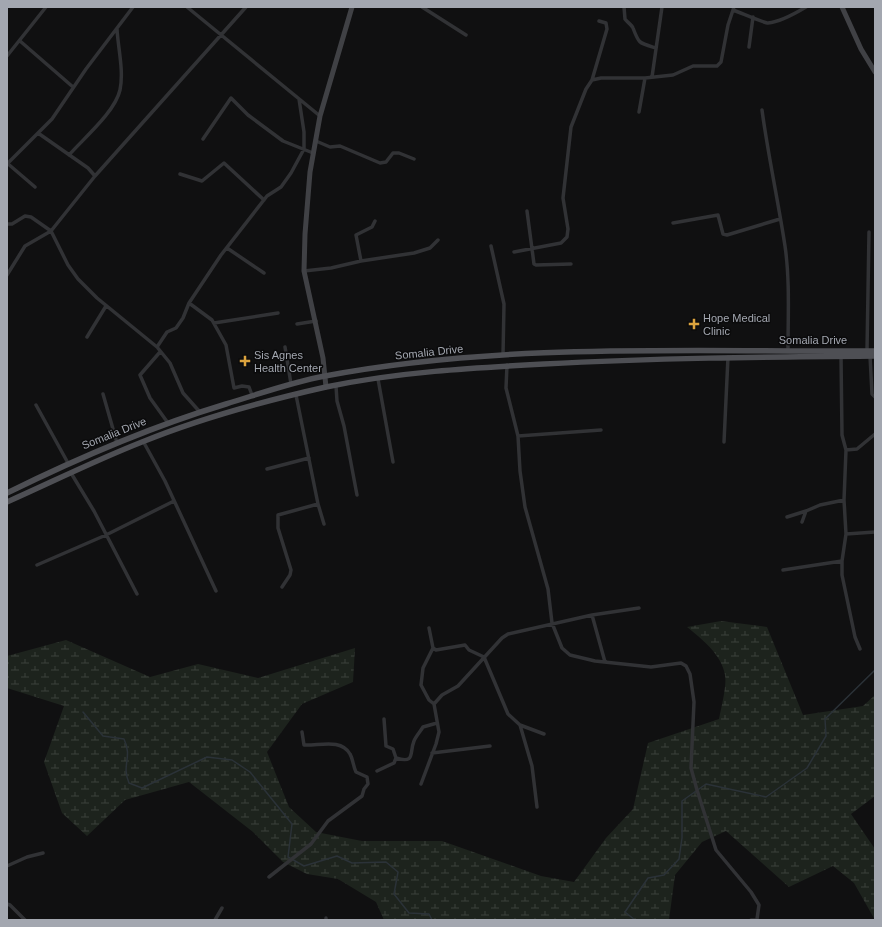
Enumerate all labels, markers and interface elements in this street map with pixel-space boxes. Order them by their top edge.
place label: Hope Medical Clinic [703,312,770,337]
marker: Hope Medical Clinic [688,318,700,330]
street label: Somalia Drive [779,334,847,346]
street label: Somalia Drive [394,342,464,362]
place label: Sis Agnes Health Center [254,349,322,374]
marker: Sis Agnes Health Center [239,355,251,367]
street label: Somalia Drive [80,415,148,451]

